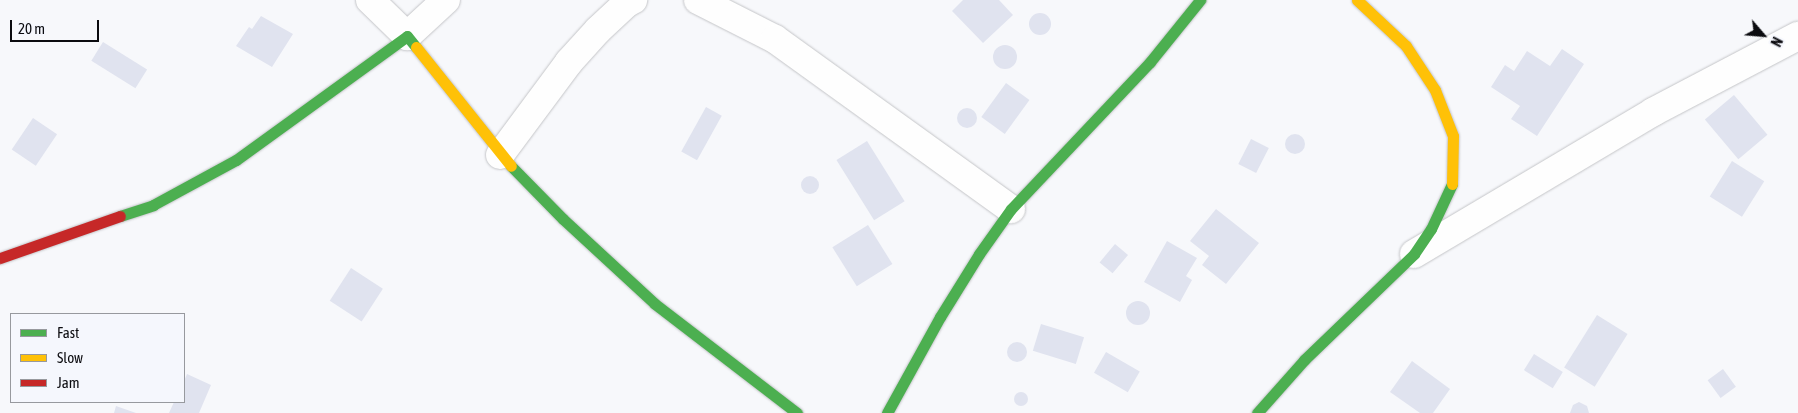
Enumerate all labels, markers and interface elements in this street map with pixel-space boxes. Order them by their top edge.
scale bar [12,10,101,42]
north arrow [1738,10,1788,60]
text: 20 m [18,20,45,37]
text: N [1767,34,1785,49]
legend [10,313,185,403]
text: Fast [57,324,79,341]
text: Slow [57,349,83,366]
text: Jam [57,374,80,391]

